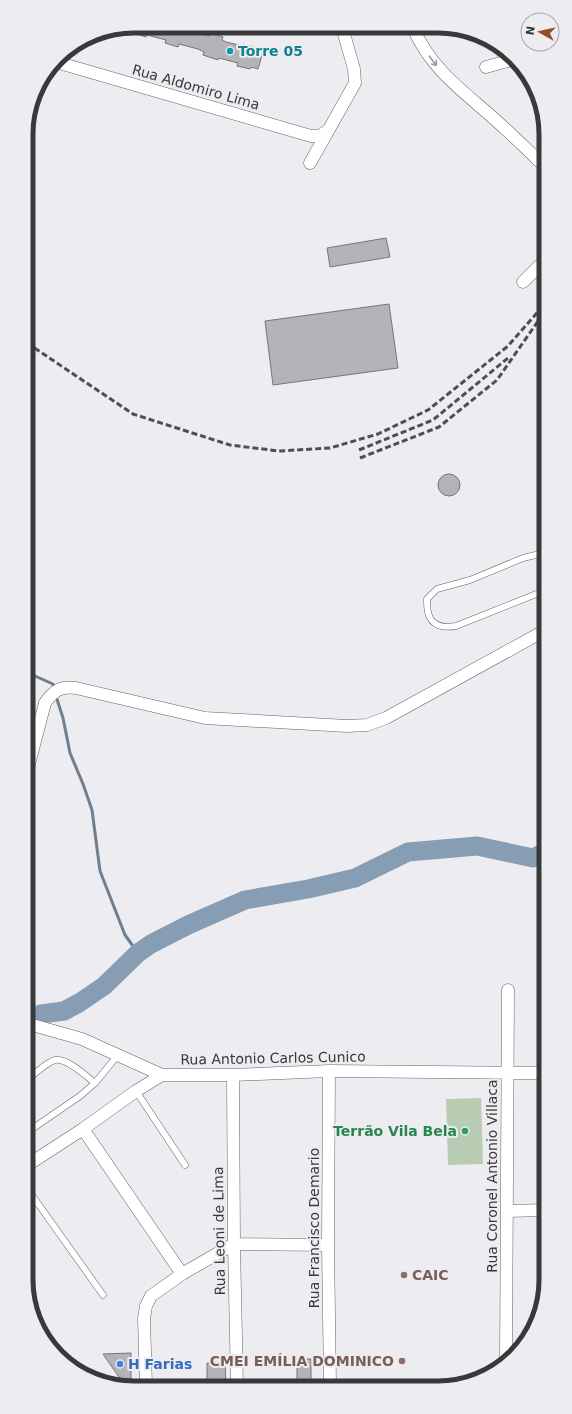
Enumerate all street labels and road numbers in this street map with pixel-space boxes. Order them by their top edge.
street label: Rua Aldomiro Lima [130,61,262,113]
street label: Rua Antonio Carlos Cunico [180,1048,366,1068]
street label: Rua Coronel Antonio Villaca [484,1079,500,1273]
street label: Rua Francisco Demario [306,1148,322,1308]
street label: Rua Leoni de Lima [210,1166,228,1296]

